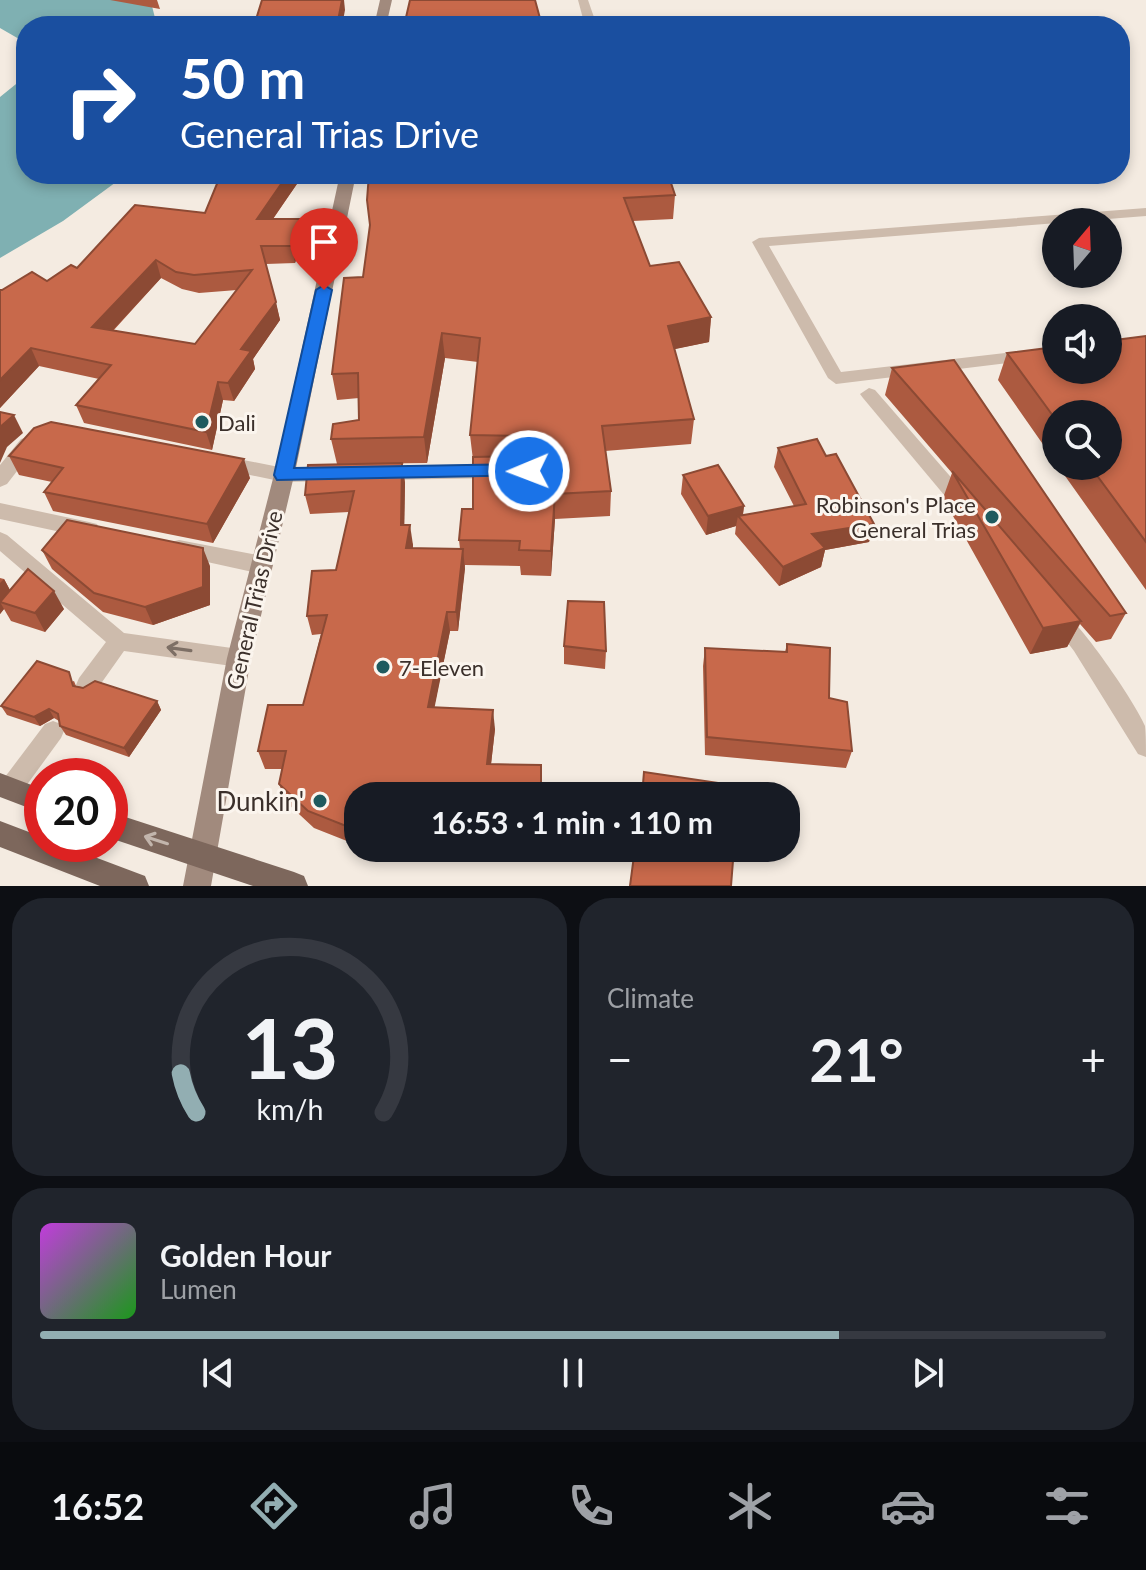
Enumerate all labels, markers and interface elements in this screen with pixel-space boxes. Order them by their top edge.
text: 50 m [180,44,305,111]
icon: right [48,48,152,152]
text: General Trias Drive [180,112,479,156]
pin [290,208,358,290]
north arrow [1042,208,1122,288]
map controls [1042,208,1122,480]
icon: arrive [302,220,346,264]
button: sound [1042,304,1122,384]
button: search [1042,400,1122,480]
place label: Dali [218,409,256,436]
marker: Dali [193,413,211,431]
position arrow [487,429,571,513]
place label: Robinson's Place General Trias [816,491,976,543]
street label: General Trias Drive [220,508,288,692]
marker: Robinson's Place General Trias [983,508,1001,526]
one-way arrow [167,641,192,656]
place label: 7-Eleven [399,654,484,681]
marker: 7-Eleven [374,658,392,676]
speed limit sign: 20 [24,758,128,862]
place label: Dunkin' [216,785,304,817]
marker: Dunkin' [311,792,329,810]
text: 16:53 · 1 min · 110 m [431,804,713,840]
one-way arrow [144,832,169,846]
text: Climate [607,982,694,1014]
text: 13 [241,997,338,1097]
text: 21° [809,1023,904,1095]
text: − [607,1033,633,1085]
text: + [1080,1033,1106,1085]
text: km/h [256,1092,323,1126]
text: Golden Hour [160,1237,332,1273]
text: Lumen [160,1273,237,1305]
icon: previous [196,1351,240,1395]
icon: pause [551,1351,595,1395]
icon: next [906,1351,950,1395]
icon: directions [246,1478,302,1534]
icon: music [405,1478,461,1534]
icon: phone [563,1478,619,1534]
icon: climate [722,1478,778,1534]
icon: car [880,1478,936,1534]
icon: filters [1039,1478,1095,1534]
text: 16:52 [51,1484,144,1528]

